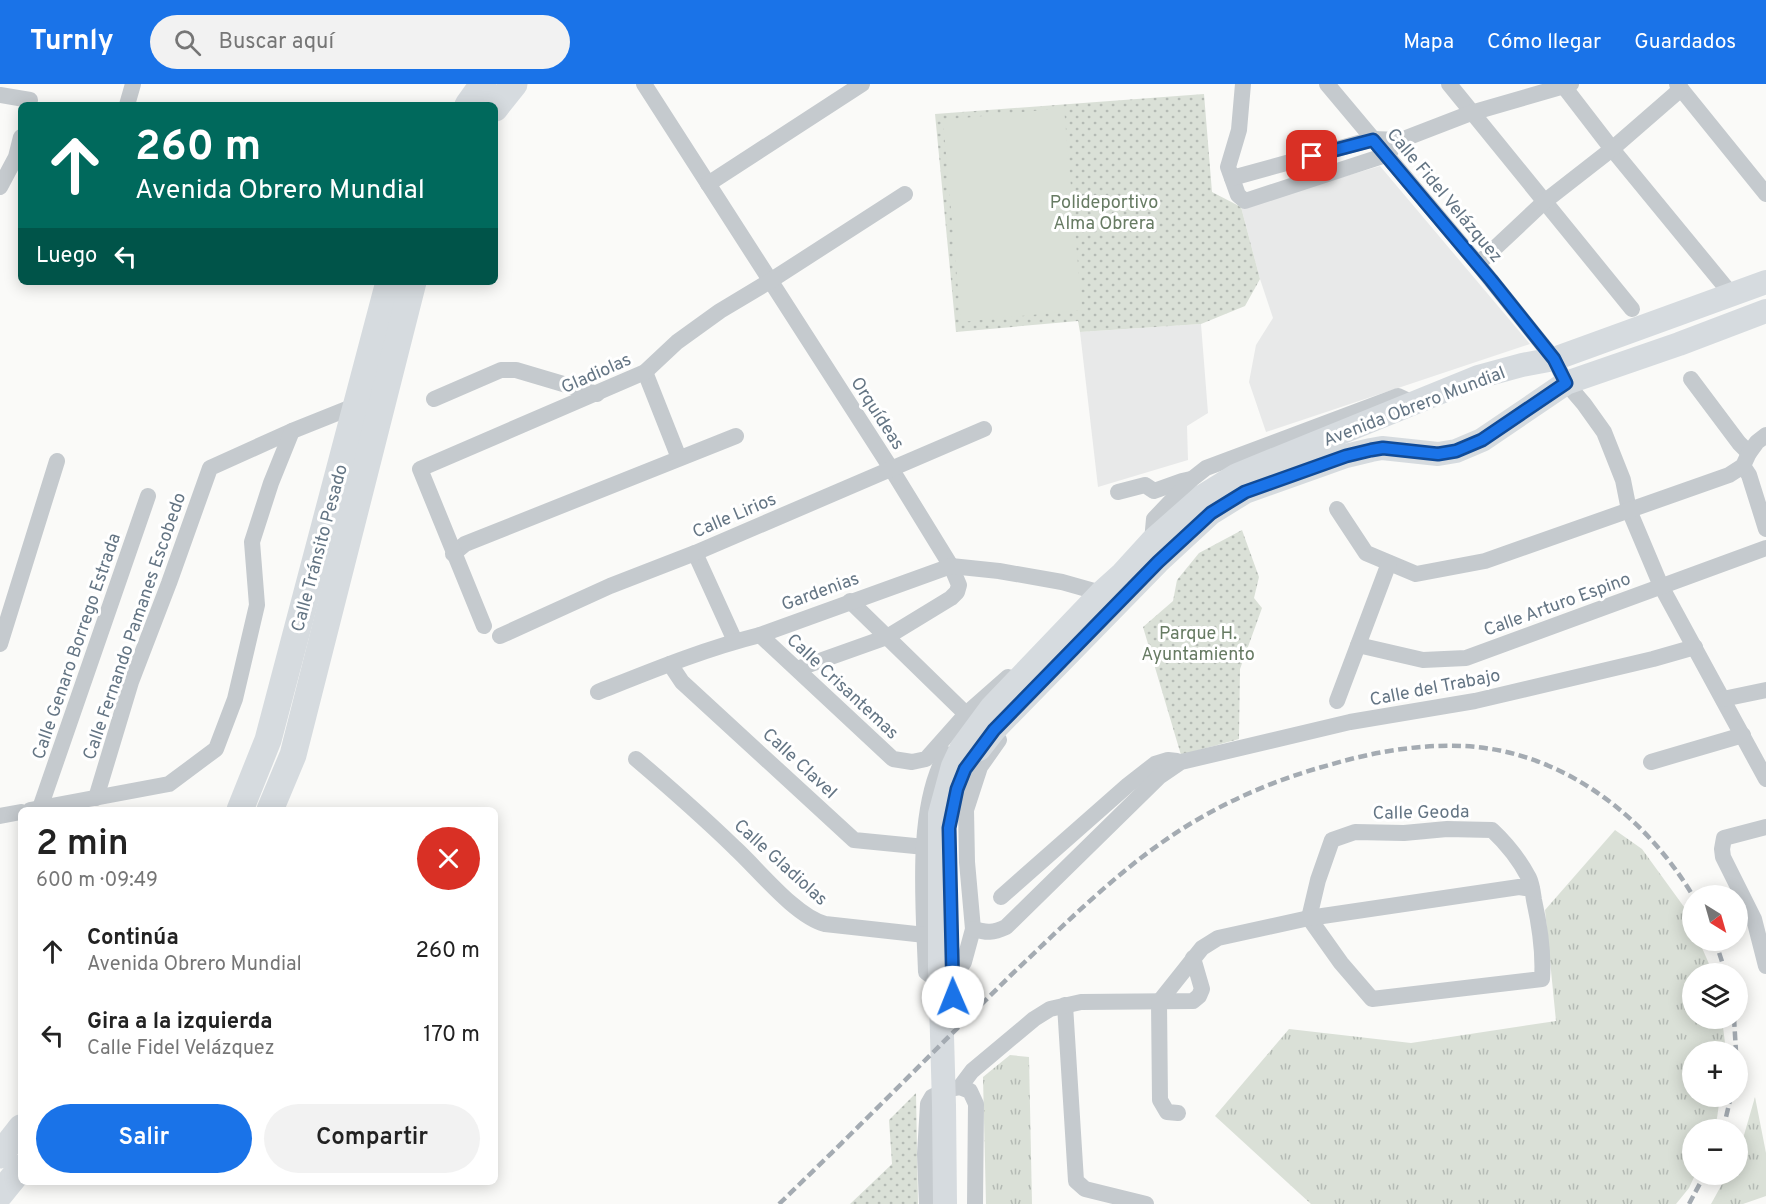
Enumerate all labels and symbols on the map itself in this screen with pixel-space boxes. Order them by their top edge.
street label: Calle Fidel Velázquez [1381,124,1507,268]
pin [1286,130,1337,181]
park label: Polideportivo Alma Obrera [1050,192,1158,236]
street label: Gladiolas [558,349,635,400]
street label: Avenida Obrero Mundial [1320,362,1509,453]
street label: Orquídeas [845,373,909,455]
street label: Calle Tránsito Pesado [287,462,354,635]
street label: Calle Lirios [689,488,780,544]
street label: Calle Fernando Pamanes Escobedo [79,490,192,763]
street label: Calle Genaro Borrego Estrada [28,530,127,763]
street label: Gardenias [778,568,863,617]
street label: Calle Arturo Espino [1481,568,1634,643]
park label: Parque H. Ayuntamiento [1141,623,1255,667]
street label: Calle Crisantemas [781,629,903,745]
street label: Calle del Trabajo [1368,665,1503,712]
street label: Calle Clavel [757,724,841,804]
street label: Calle Geoda [1372,801,1470,826]
street label: Calle Gladiolas [728,815,832,911]
north arrow [1682,885,1748,951]
position arrow [921,965,985,1029]

